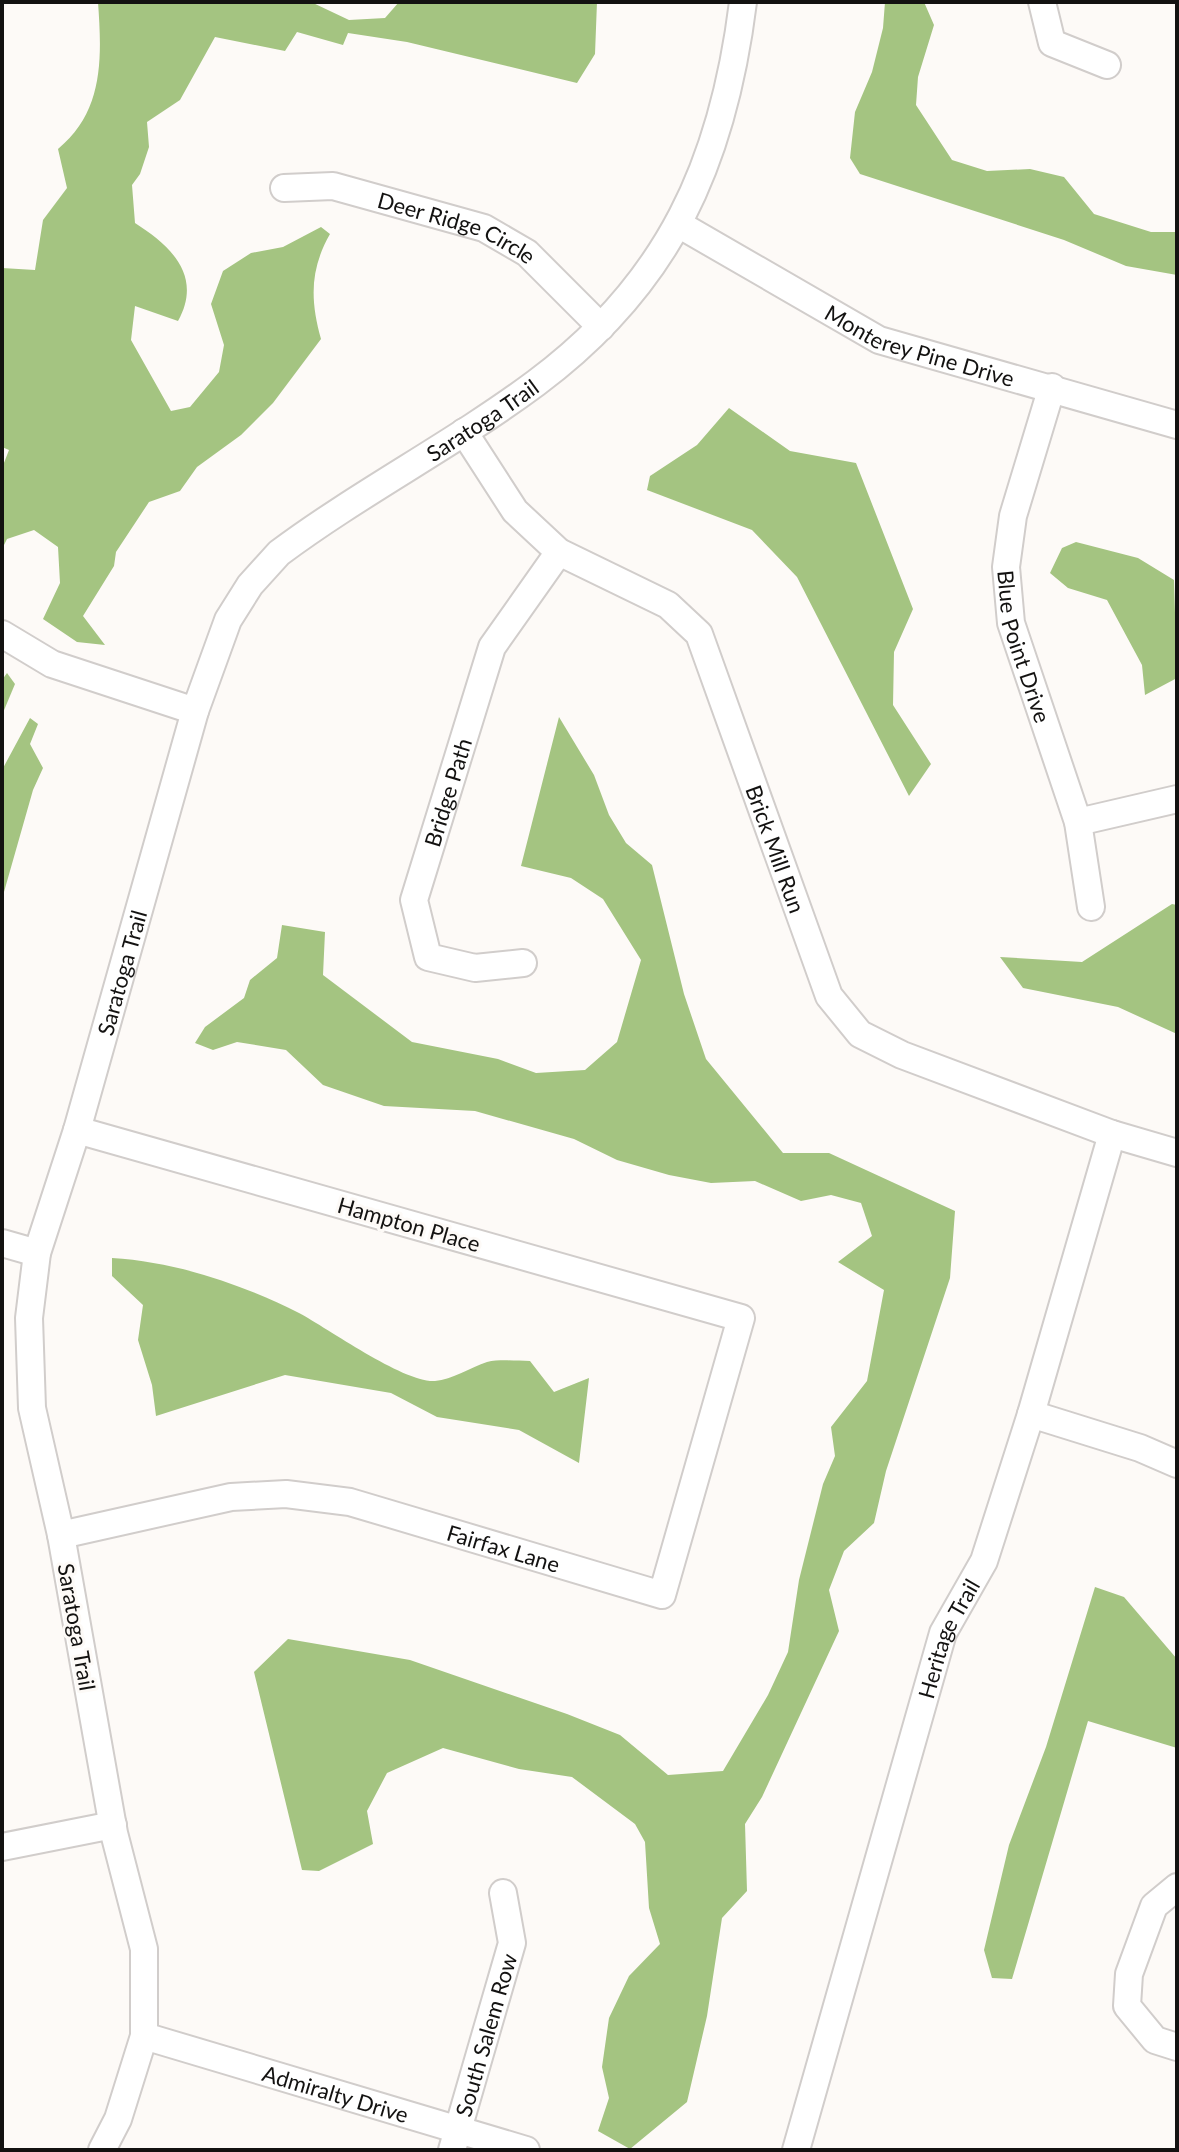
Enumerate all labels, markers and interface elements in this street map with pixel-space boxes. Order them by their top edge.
street label: Deer Ridge Circle [375,186,542,268]
street label: Monterey Pine Drive [820,298,1017,391]
street label: Saratoga Trail [421,373,543,467]
street label: Blue Point Drive [993,569,1057,726]
street label: Bridge Path [418,735,477,850]
street label: Brick Mill Run [741,781,811,916]
street label: Saratoga Trail [91,907,152,1038]
street label: Hampton Place [335,1191,483,1257]
street label: Fairfax Lane [444,1518,563,1577]
street label: Saratoga Trail [53,1561,101,1693]
street label: Heritage Trail [912,1574,985,1702]
street label: South Salem Row [449,1950,522,2119]
street label: Admiralty Drive [259,2059,412,2128]

